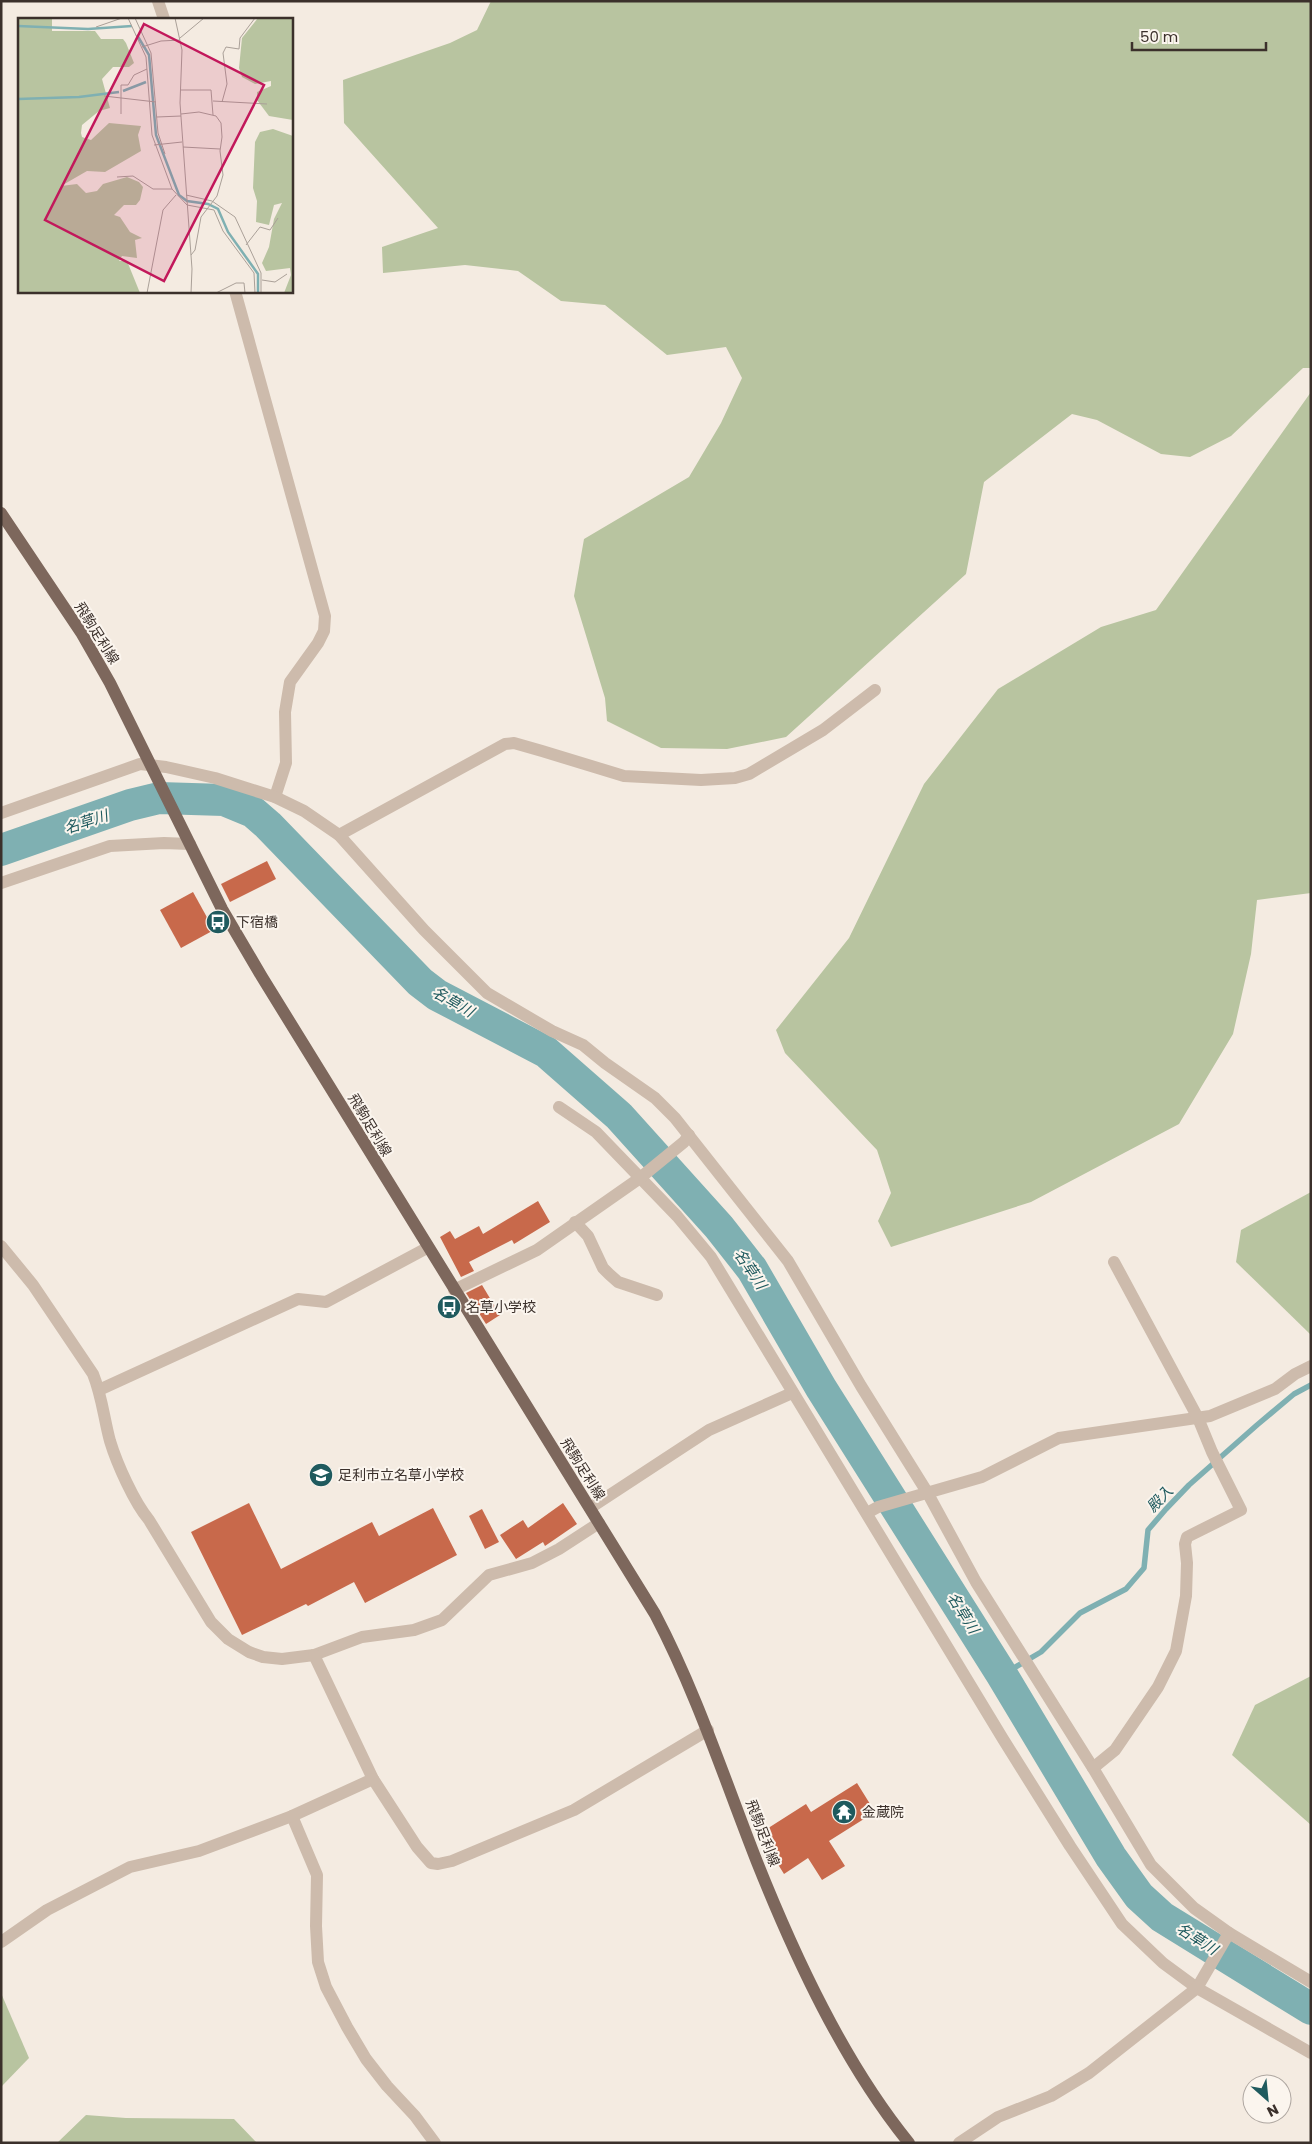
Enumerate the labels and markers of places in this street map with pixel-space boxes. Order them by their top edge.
bus stop icon: 下宿橋 [205,909,231,935]
place label: 下宿橋 [236,912,278,932]
bus stop icon: 名草小学校 [436,1294,462,1320]
place label: 名草小学校 [466,1297,536,1317]
school or university icon: 足利市立名草小学校 [308,1462,334,1488]
place label: 足利市立名草小学校 [338,1465,464,1485]
temple icon: 金蔵院 [831,1799,857,1825]
place label: 金蔵院 [862,1802,904,1822]

